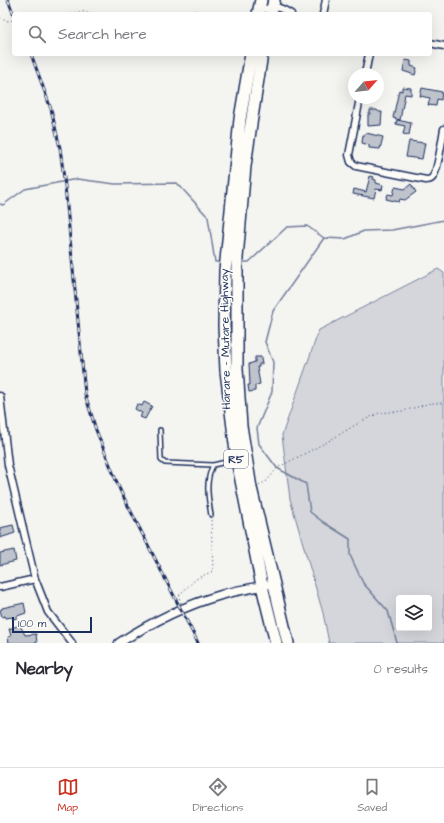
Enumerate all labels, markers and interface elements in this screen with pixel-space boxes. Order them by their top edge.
search box [12,12,432,56]
icon: search [26,23,48,45]
text: Search here [58,24,147,45]
north arrow [348,68,384,104]
street label: Harare - Mutare Highway [216,268,236,410]
road number: R5 [224,450,248,468]
map controls [396,595,432,631]
button: layers [396,595,432,631]
scale bar [12,615,92,634]
text: 100 m [18,616,46,631]
text: Nearby [16,657,73,681]
text: 0 results [373,660,428,678]
tab: Map [57,776,79,815]
tab: Directions [192,776,244,815]
tab: Saved [357,776,387,815]

